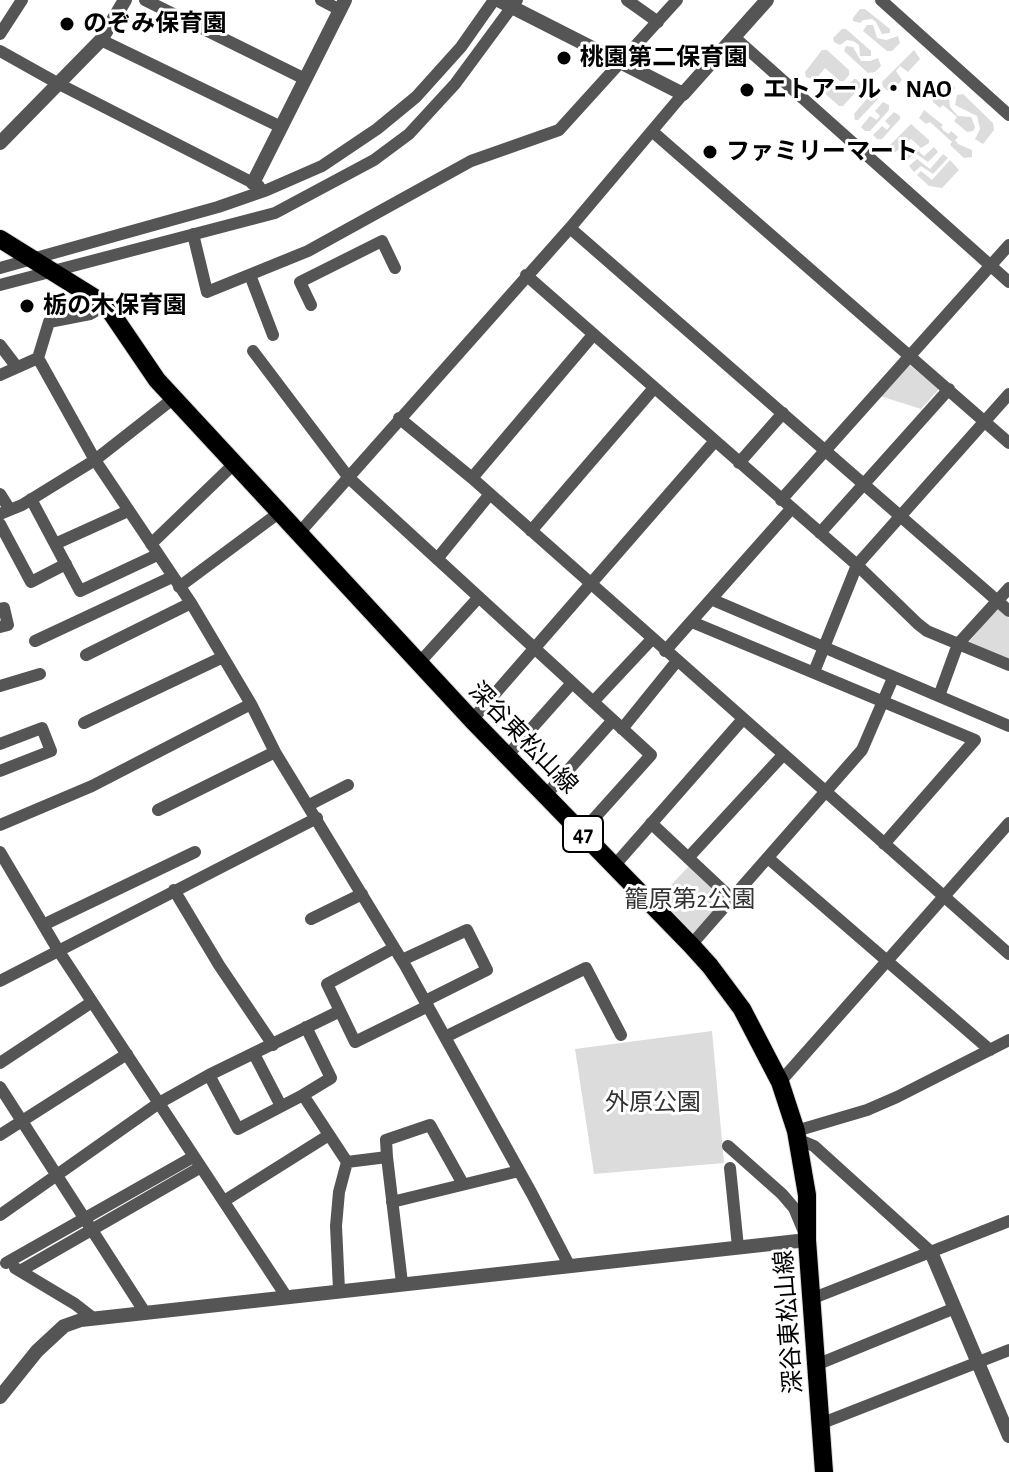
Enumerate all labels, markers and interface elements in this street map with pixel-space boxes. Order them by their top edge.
place label: のぞみ保育園 [83,10,227,38]
marker: のぞみ保育園 [58,15,76,33]
place label: 桃園第二保育園 [580,44,748,72]
marker: 桃園第二保育園 [555,49,573,67]
place label: エトアール・NAO [763,76,952,104]
marker: エトアール・NAO [738,81,756,99]
place label: ファミリーマート [726,138,918,166]
marker: ファミリーマート [701,143,719,161]
place label: 栃の木保育園 [43,292,187,320]
marker: 栃の木保育園 [18,297,36,315]
street label: 深谷東松山線 [463,676,583,800]
road number: 47 [563,816,603,852]
park label: 籠原第2公園 [625,886,755,914]
park label: 外原公園 [605,1089,701,1117]
street label: 深谷東松山線 [770,1249,808,1395]

